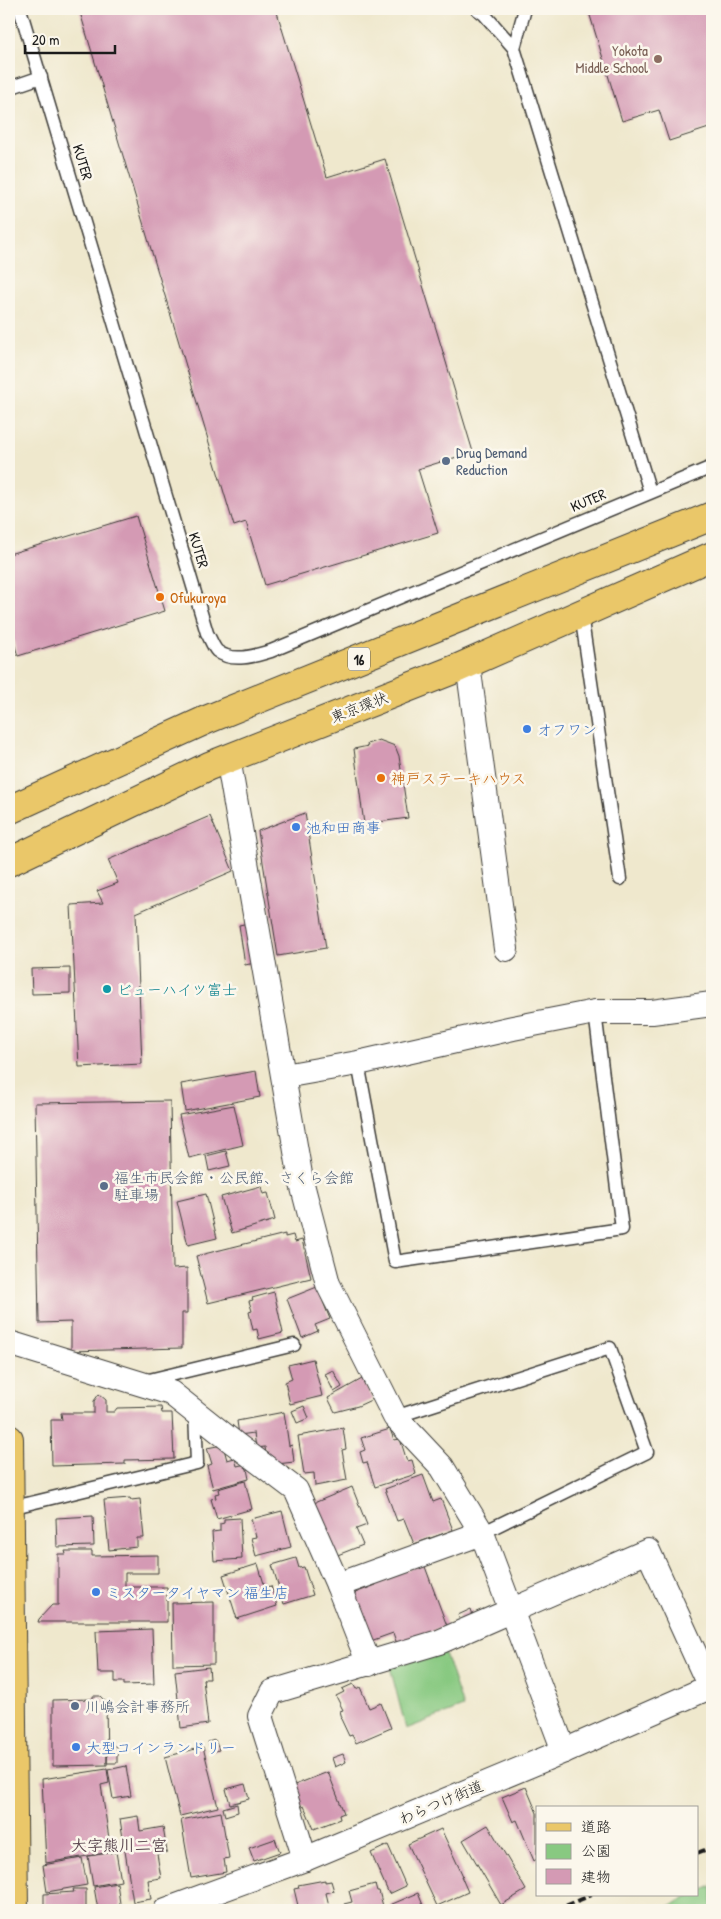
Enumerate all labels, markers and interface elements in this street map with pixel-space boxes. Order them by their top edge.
scale bar [25,22,115,54]
text: 20 m [32,29,59,50]
place label: Yokota Middle School [576,40,648,78]
marker: Yokota Middle School [652,53,664,65]
street label: KUTER [68,141,98,183]
place label: Drug Demand Reduction [456,442,527,480]
marker: Drug Demand Reduction [440,455,452,467]
street label: KUTER [567,483,609,517]
street label: KUTER [184,529,214,571]
place label: Ofukuroya [170,587,226,608]
marker: Ofukuroya [154,591,166,603]
road number: 16 [348,648,370,671]
street label: 東京環状 [327,686,391,728]
place label: オフワン [537,719,597,740]
marker: オフワン [521,723,533,735]
place label: 神戸ステーキハウス [391,768,526,789]
marker: 神戸ステーキハウス [375,772,387,784]
place label: 池和田商事 [306,817,381,838]
marker: 池和田商事 [290,821,302,833]
place label: ビューハイツ富士 [117,979,237,1000]
marker: ビューハイツ富士 [101,983,113,995]
place label: 福生市民会館・公民館、さくら会館 駐車場 [114,1167,354,1205]
marker: 福生市民会館・公民館、さくら会館 駐車場 [98,1180,110,1192]
place label: ミスタータイヤマン 福生店 [106,1582,289,1603]
marker: ミスタータイヤマン 福生店 [90,1586,102,1598]
place label: 川嶋会計事務所 [85,1696,190,1717]
marker: 川嶋会計事務所 [69,1700,81,1712]
place label: 大型コインランドリー [86,1737,236,1758]
marker: 大型コインランドリー [70,1741,82,1753]
street label: わらつけ街道 [396,1775,486,1829]
legend [536,1806,698,1896]
text: 道路 [581,1816,611,1837]
district label: 大字熊川二宮 [71,1834,167,1856]
text: 公園 [581,1840,611,1861]
text: 建物 [581,1866,611,1887]

